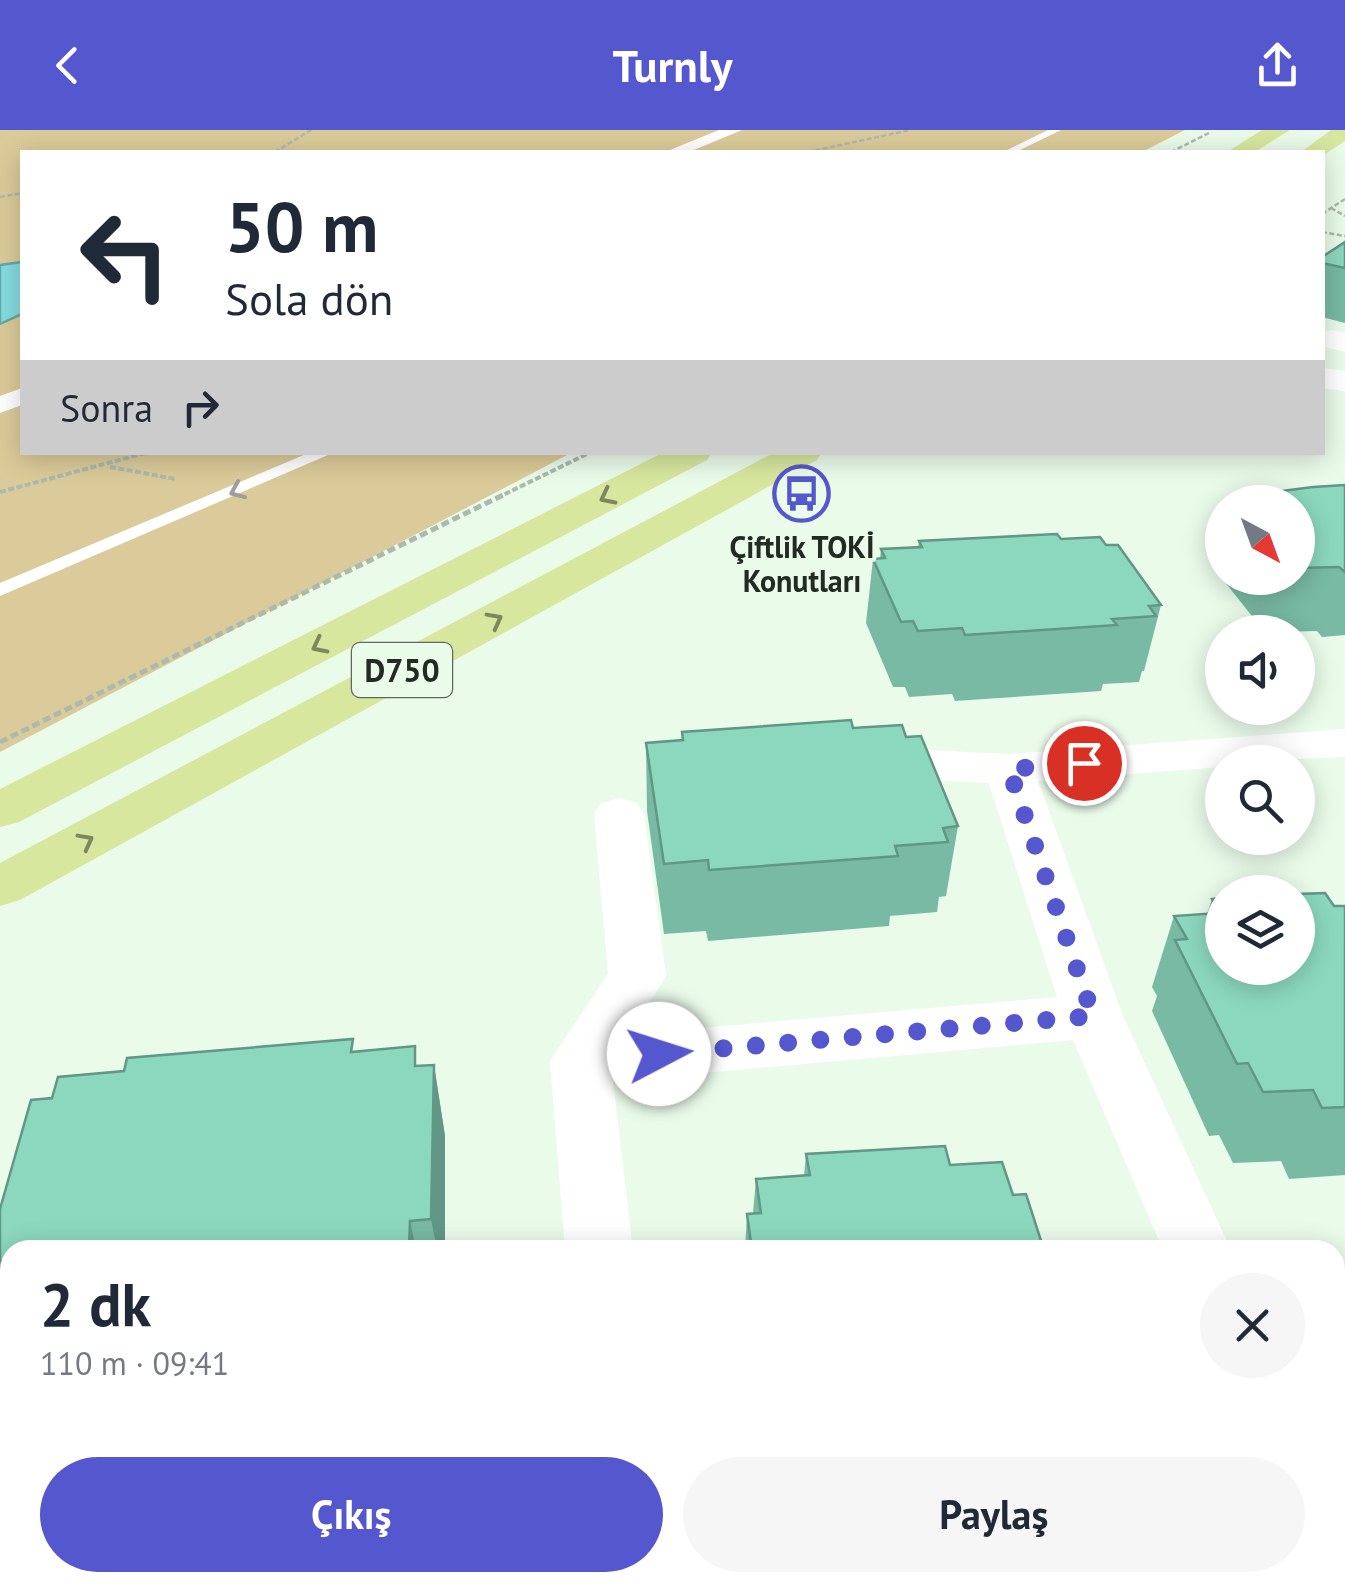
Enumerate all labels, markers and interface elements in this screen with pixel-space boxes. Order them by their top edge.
text: Turnly [612,36,733,94]
icon: back [40,38,95,93]
icon: share [1250,38,1305,93]
text: 50 m [225,181,378,271]
icon: left [60,190,190,320]
text: Sola dön [225,269,393,327]
icon: right [173,380,228,435]
text: Sonra [60,383,153,432]
bus stop icon: Çiftlik TOKİ Konutları [772,464,832,524]
one-way arrow [229,480,247,500]
one-way arrow [600,485,618,504]
north arrow [1205,485,1315,595]
map controls [1205,485,1315,985]
place label: Çiftlik TOKİ Konutları [729,527,875,600]
one-way arrow [484,613,503,632]
button: sound [1205,615,1315,725]
one-way arrow [311,634,329,653]
road number: D750 [352,643,452,697]
pin [1042,721,1127,806]
icon: arrive [1057,736,1112,791]
button: search [1205,745,1315,855]
one-way arrow [75,834,93,853]
button: layers [1205,875,1315,985]
position arrow [607,1002,711,1106]
text: 2 dk [40,1265,151,1343]
button: close [1200,1273,1305,1378]
text: 110 m · 09:41 [40,1342,229,1384]
button: Çıkış [40,1457,663,1572]
button: Paylaş [683,1457,1305,1572]

